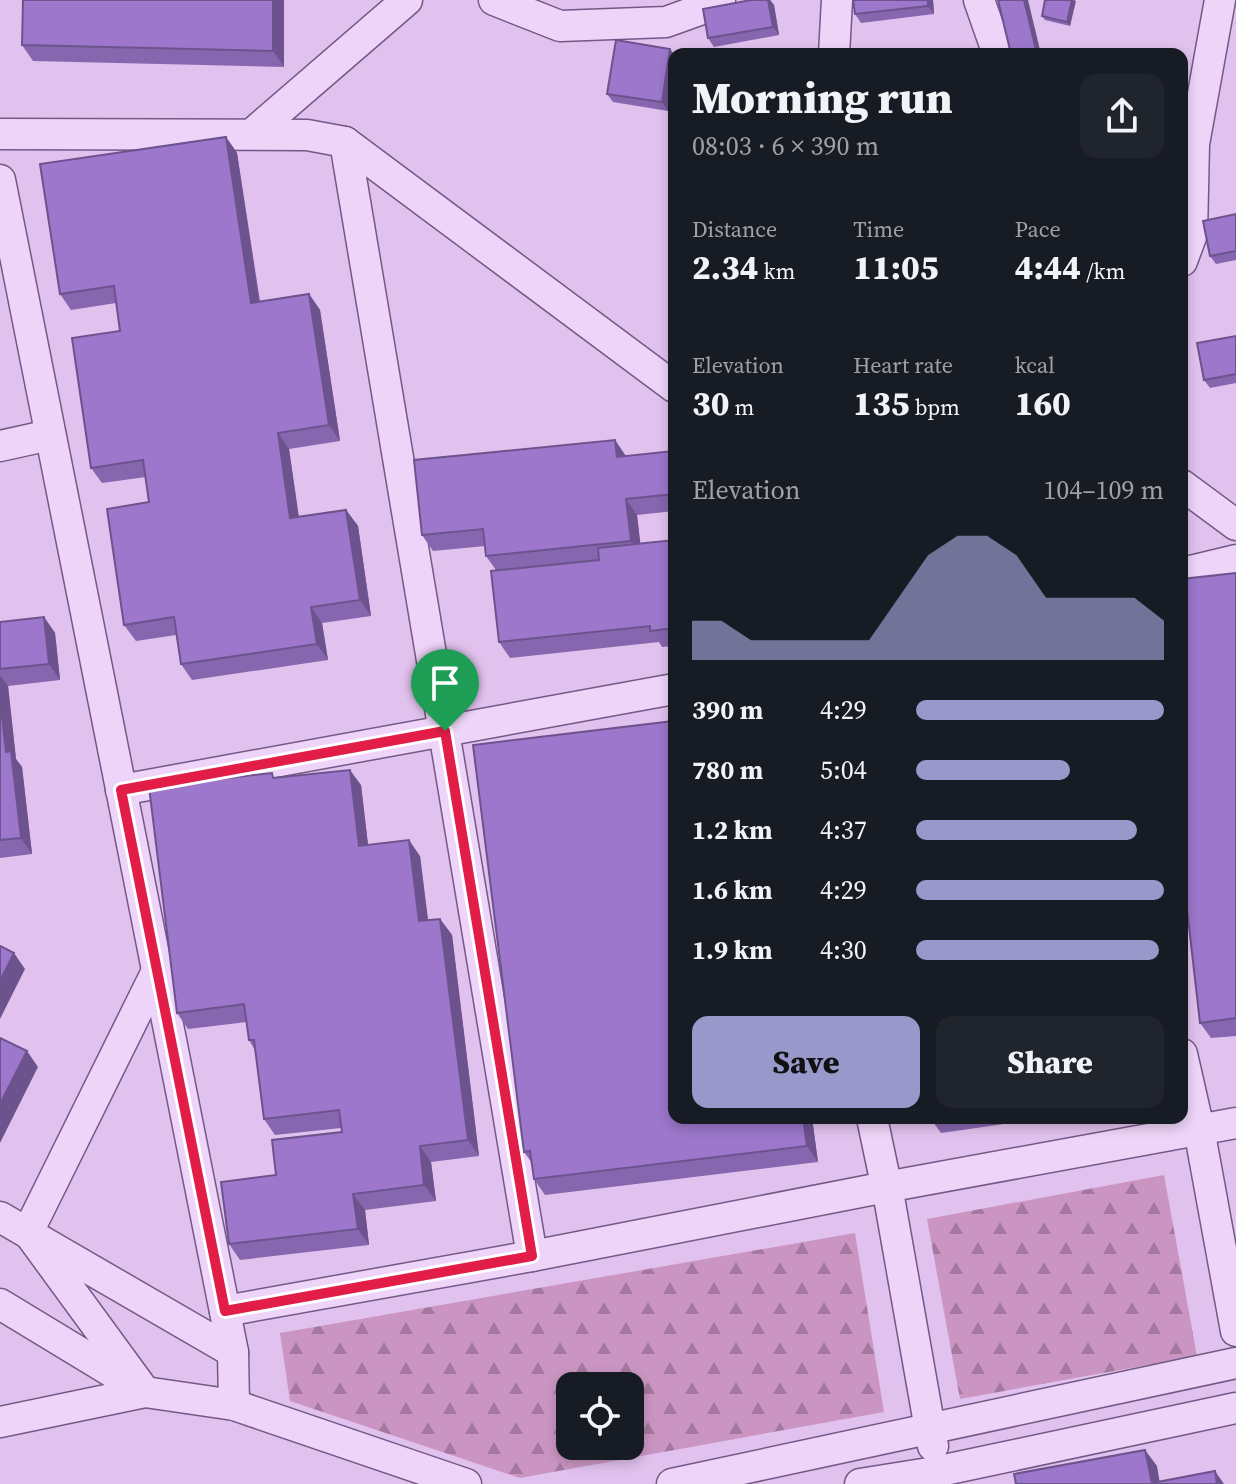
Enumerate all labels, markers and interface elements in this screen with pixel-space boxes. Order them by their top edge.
text: Morning run [692,67,953,128]
button: share [1080,74,1164,158]
text: 08:03 · 6 × 390 m [692,128,879,164]
text: Distance [692,214,777,244]
text: Time [853,214,904,244]
text: Pace [1015,214,1061,244]
text: 2.34 [692,244,758,290]
text: 11:05 [853,244,938,290]
text: 4:44 [1015,244,1081,290]
text: km [758,256,795,286]
text: /km [1081,256,1125,286]
text: Elevation [692,350,784,380]
text: Heart rate [853,350,953,380]
text: kcal [1015,350,1055,380]
text: 30 [692,380,729,426]
text: 135 [853,380,910,426]
text: 160 [1015,380,1071,426]
text: m [729,392,754,422]
text: bpm [910,392,960,422]
text: Elevation [692,472,801,508]
text: 104–109 m [1043,472,1164,508]
pin [411,649,479,731]
icon: arrive [423,661,467,705]
text: 390 m [692,692,763,728]
text: 4:29 [820,692,867,728]
text: 780 m [692,752,763,788]
text: 5:04 [820,752,867,788]
text: 1.2 km [692,812,773,848]
text: 4:37 [820,812,867,848]
text: 1.6 km [692,872,773,908]
text: 4:29 [820,872,867,908]
text: 1.9 km [692,932,773,968]
text: 4:30 [820,932,867,968]
button: Save [692,1016,920,1108]
button: Share [936,1016,1164,1108]
map controls [556,1372,644,1460]
button: locate [556,1372,644,1460]

